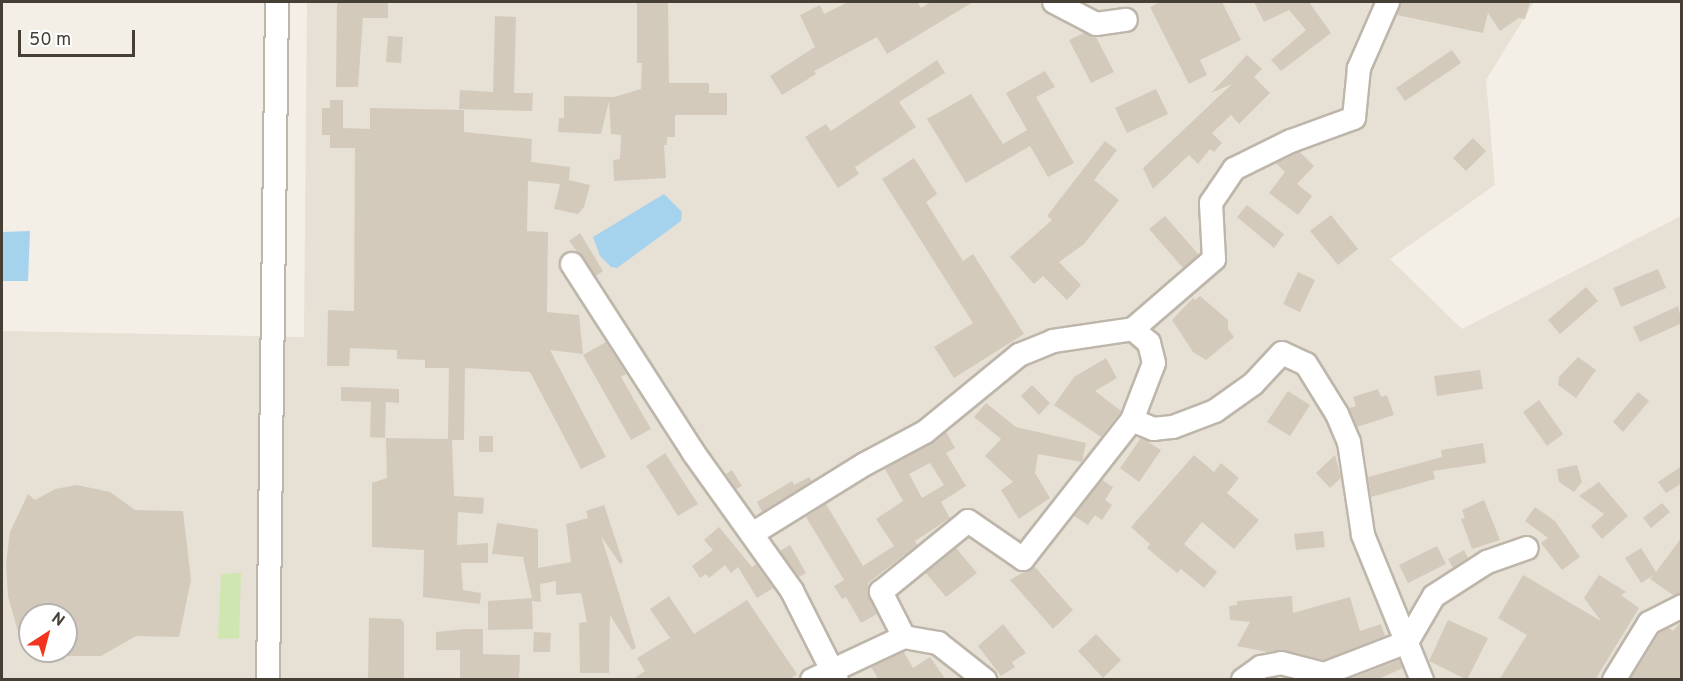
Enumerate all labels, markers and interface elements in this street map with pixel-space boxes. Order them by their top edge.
scale bar [21,18,138,56]
text: 50 m [29,29,71,52]
north arrow [18,603,78,663]
text: N [47,609,68,632]

